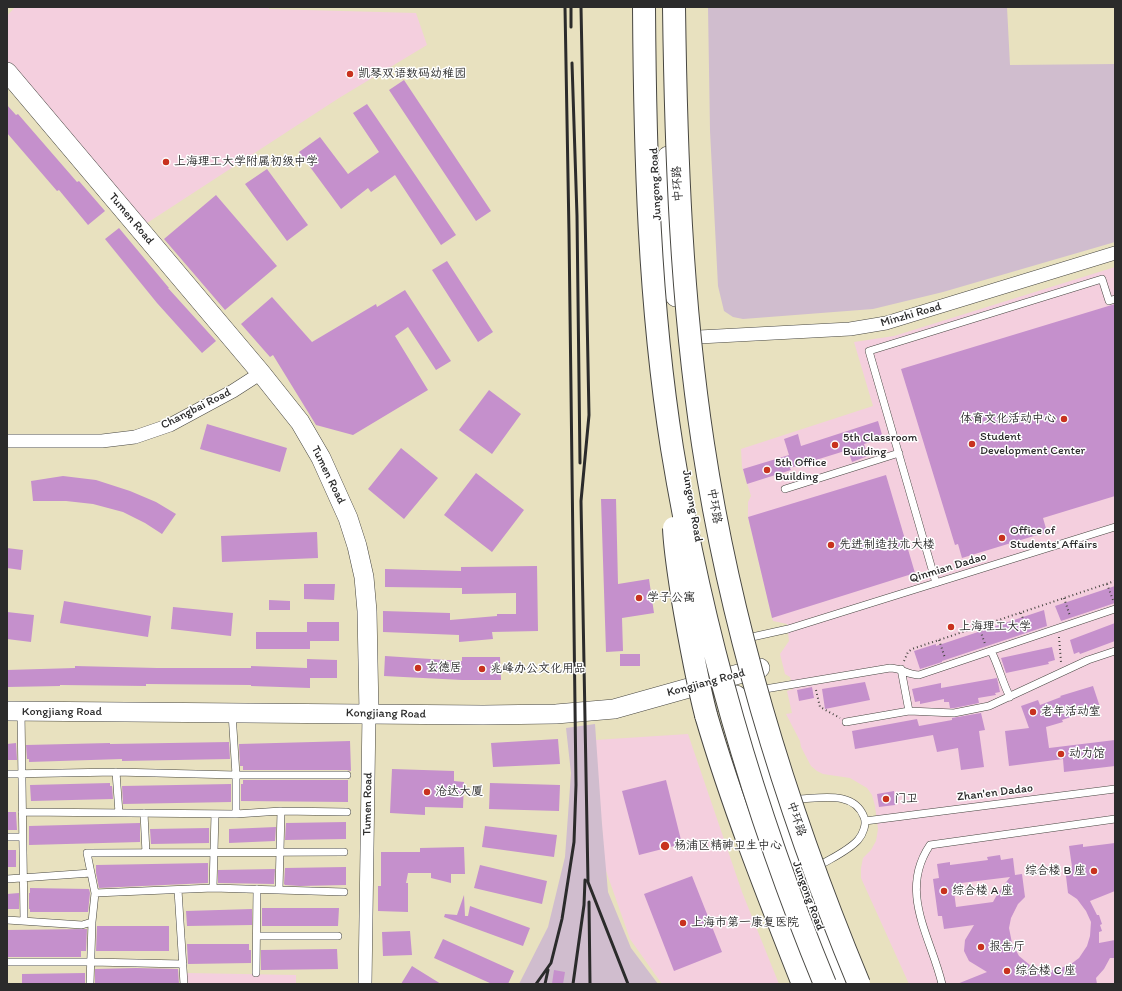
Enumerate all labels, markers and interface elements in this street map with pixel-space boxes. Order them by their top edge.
place label: 凯琴双语数码幼稚园 [358,67,466,81]
marker: 凯琴双语数码幼稚园 [345,69,355,79]
street label: Jungong Road [647,147,665,221]
place label: 上海理工大学附属初级中学 [174,155,318,169]
marker: 上海理工大学附属初级中学 [161,157,171,167]
street label: 中环路 [670,166,686,202]
street label: Tumen Road [105,190,157,248]
street label: Minzhi Road [879,299,943,331]
street label: Changbai Road [159,385,233,433]
place label: 体育文化活动中心 [960,412,1056,426]
marker: 体育文化活动中心 [1059,414,1069,424]
place label: Student Development Center [980,430,1085,458]
place label: 5th Classroom Building [843,431,917,459]
marker: Student Development Center [967,439,977,449]
marker: 5th Classroom Building [830,440,840,450]
street label: Tumen Road [308,443,348,507]
place label: 5th Office Building [775,456,827,484]
marker: 5th Office Building [762,465,772,475]
street label: Jungong Road [679,469,705,543]
street label: 中环路 [704,487,724,525]
place label: Office of Students' Affairs [1010,524,1097,552]
marker: Office of Students' Affairs [997,533,1007,543]
place label: 先进制造技术大楼 [839,538,935,552]
marker: 先进制造技术大楼 [826,540,836,550]
street label: Qinmian Dadao [908,549,988,587]
place label: 学子公寓 [647,591,695,605]
marker: 学子公寓 [634,593,644,603]
place label: 上海理工大学 [959,620,1031,634]
marker: 上海理工大学 [946,622,956,632]
place label: 玄德居 [426,661,462,675]
place label: 兆峰办公文化用品 [490,662,586,676]
marker: 玄德居 [413,663,423,673]
marker: 兆峰办公文化用品 [477,664,487,674]
street label: Kongjiang Road [665,666,747,700]
street label: Kongjiang Road [22,705,102,719]
place label: 老年活动室 [1041,705,1101,719]
street label: Kongjiang Road [346,706,426,722]
marker: 老年活动室 [1028,707,1038,717]
place label: 动力馆 [1069,747,1105,761]
marker: 动力馆 [1056,749,1066,759]
street label: Tumen Road [360,772,376,836]
street label: Zhan'en Dadao [956,781,1034,805]
place label: 沧达大厦 [435,785,483,799]
marker: 沧达大厦 [422,787,432,797]
place label: 门卫 [894,792,918,806]
marker: 门卫 [881,794,891,804]
street label: 中环路 [783,800,809,838]
place label: 杨浦区精神卫生中心 [674,839,782,853]
marker: 杨浦区精神卫生中心 [659,840,671,852]
street label: Jungong Road [789,859,827,933]
place label: 综合楼 B 座 [1025,864,1086,878]
marker: 综合楼 B 座 [1089,866,1099,876]
place label: 综合楼 A 座 [952,884,1013,898]
marker: 综合楼 A 座 [939,886,949,896]
place label: 上海市第一康复医院 [691,916,799,930]
marker: 上海市第一康复医院 [678,918,688,928]
place label: 报告厅 [989,940,1025,954]
marker: 报告厅 [976,942,986,952]
place label: 综合楼 C 座 [1015,964,1076,978]
marker: 综合楼 C 座 [1002,966,1012,976]

